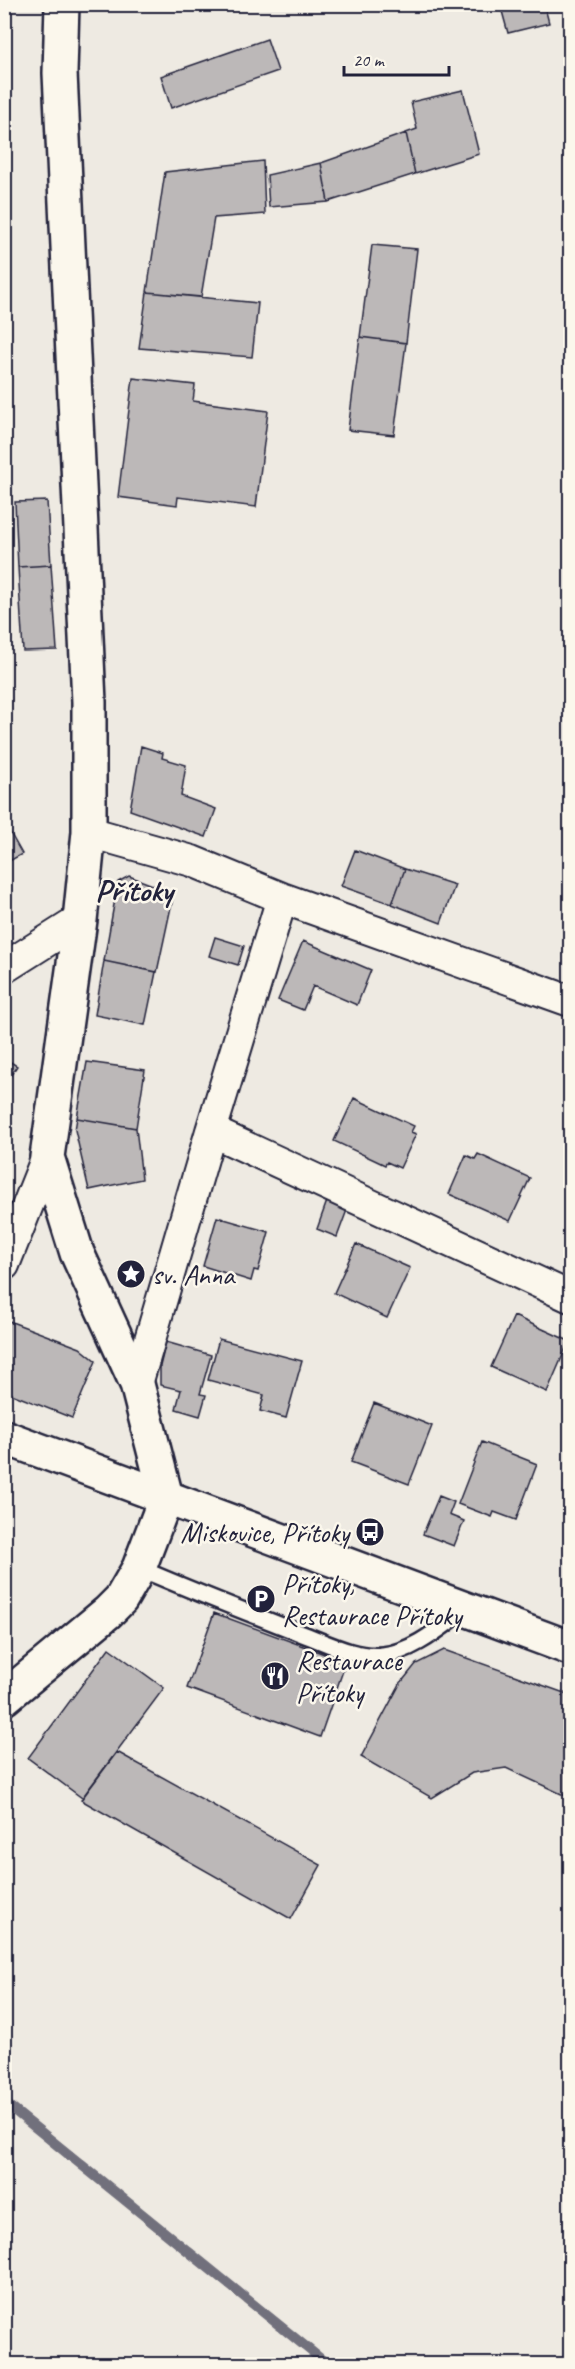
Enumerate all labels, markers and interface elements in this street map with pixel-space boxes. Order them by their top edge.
scale bar [344,39,449,77]
text: 20 m [353,49,386,71]
district label: Přítoky [95,870,176,911]
place label: sv. Anna [152,1257,236,1292]
place icon: sv. Anna [115,1258,147,1290]
place label: Miskovice, Přítoky [181,1515,351,1550]
bus stop icon: Miskovice, Přítoky [354,1516,386,1548]
place label: Přítoky, Restaurace Přítoky [282,1566,464,1633]
parking icon: Přítoky, Restaurace Přítoky [245,1583,277,1615]
place label: Restaurace Přítoky [296,1643,404,1710]
restaurant icon: Restaurace Přítoky [259,1660,291,1692]

